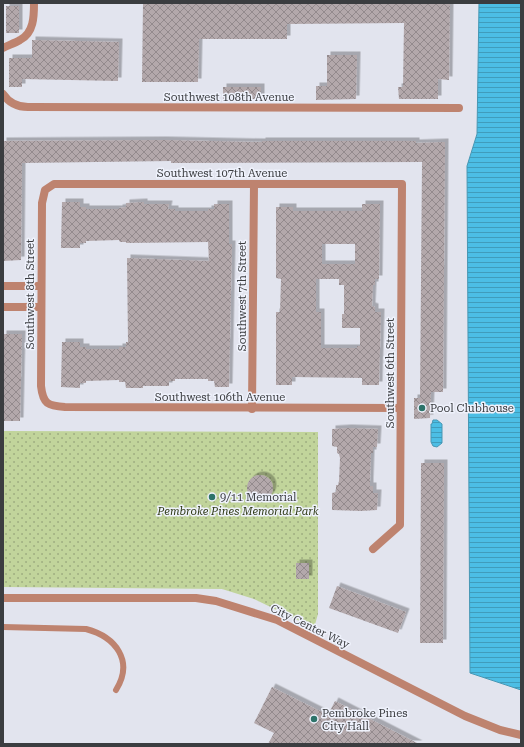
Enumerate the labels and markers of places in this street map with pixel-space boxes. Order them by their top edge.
place label: Pool Clubhouse [430,402,514,415]
marker: Pool Clubhouse [417,403,427,413]
place label: 9/11 Memorial [220,491,297,504]
marker: 9/11 Memorial [207,492,217,502]
place label: Pembroke Pines City Hall [322,707,407,733]
marker: Pembroke Pines City Hall [309,714,319,724]

